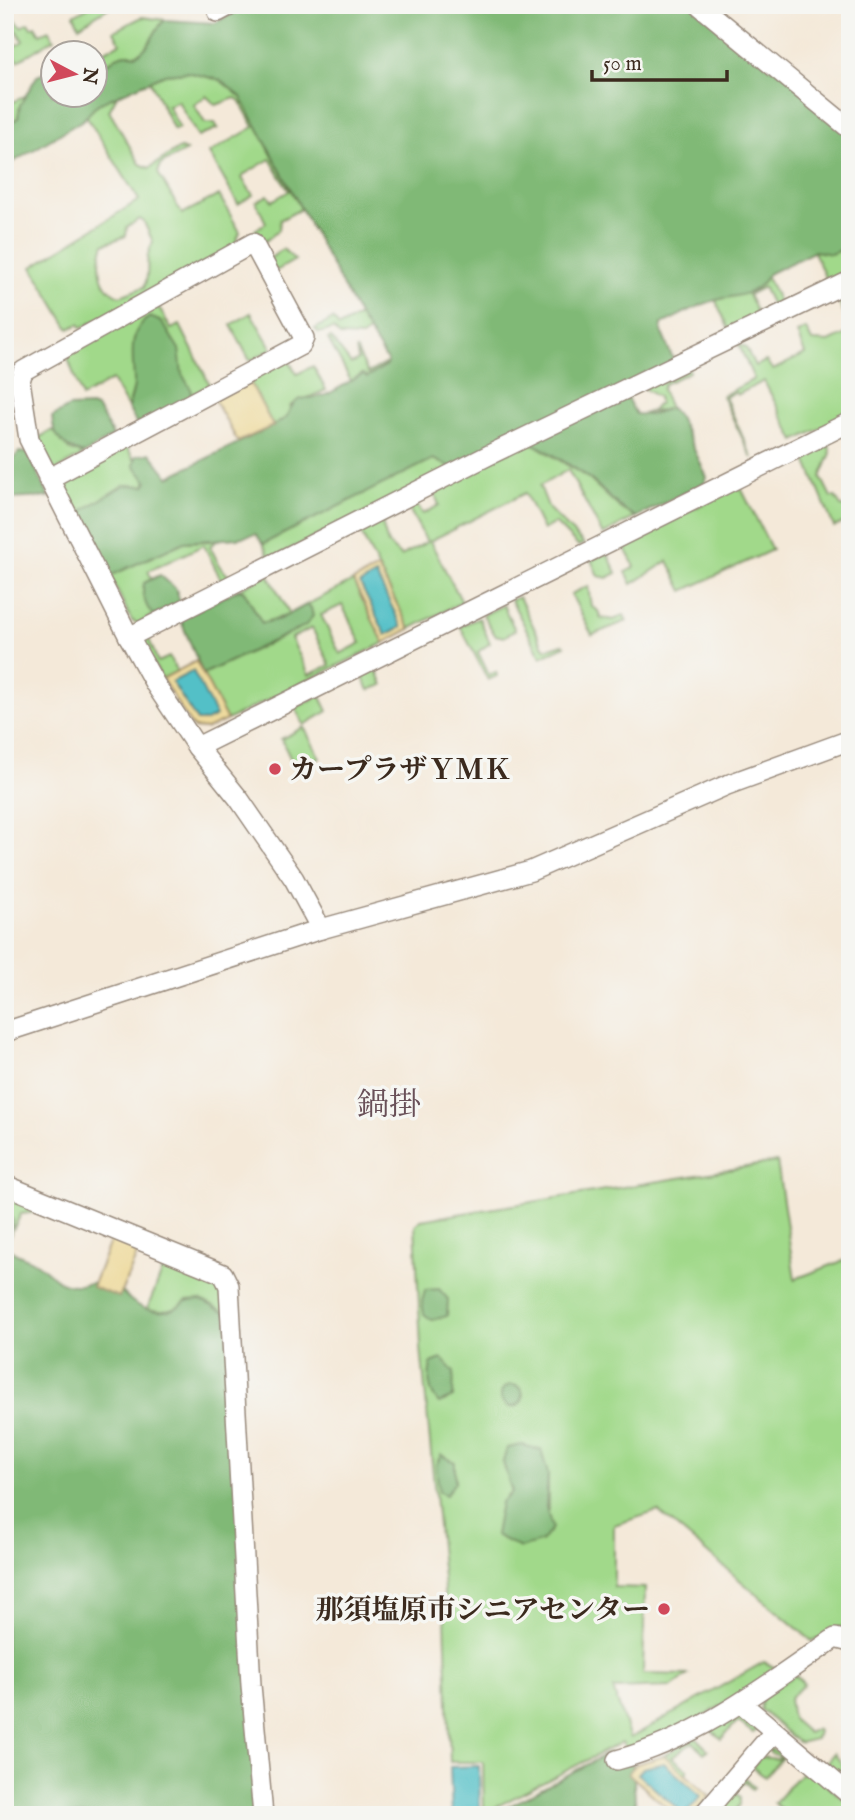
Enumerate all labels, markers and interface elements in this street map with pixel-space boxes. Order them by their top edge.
north arrow [38,38,108,108]
scale bar [592,38,727,82]
text: 50 m [603,51,642,78]
text: N [76,65,102,86]
place label: カープラザＹＭＫ [289,754,512,789]
marker: カープラザＹＭＫ [267,761,283,777]
district label: 鍋掛 [357,1086,421,1127]
place label: 那須塩原市シニアセンター [315,1594,650,1629]
marker: 那須塩原市シニアセンター [656,1601,672,1617]

